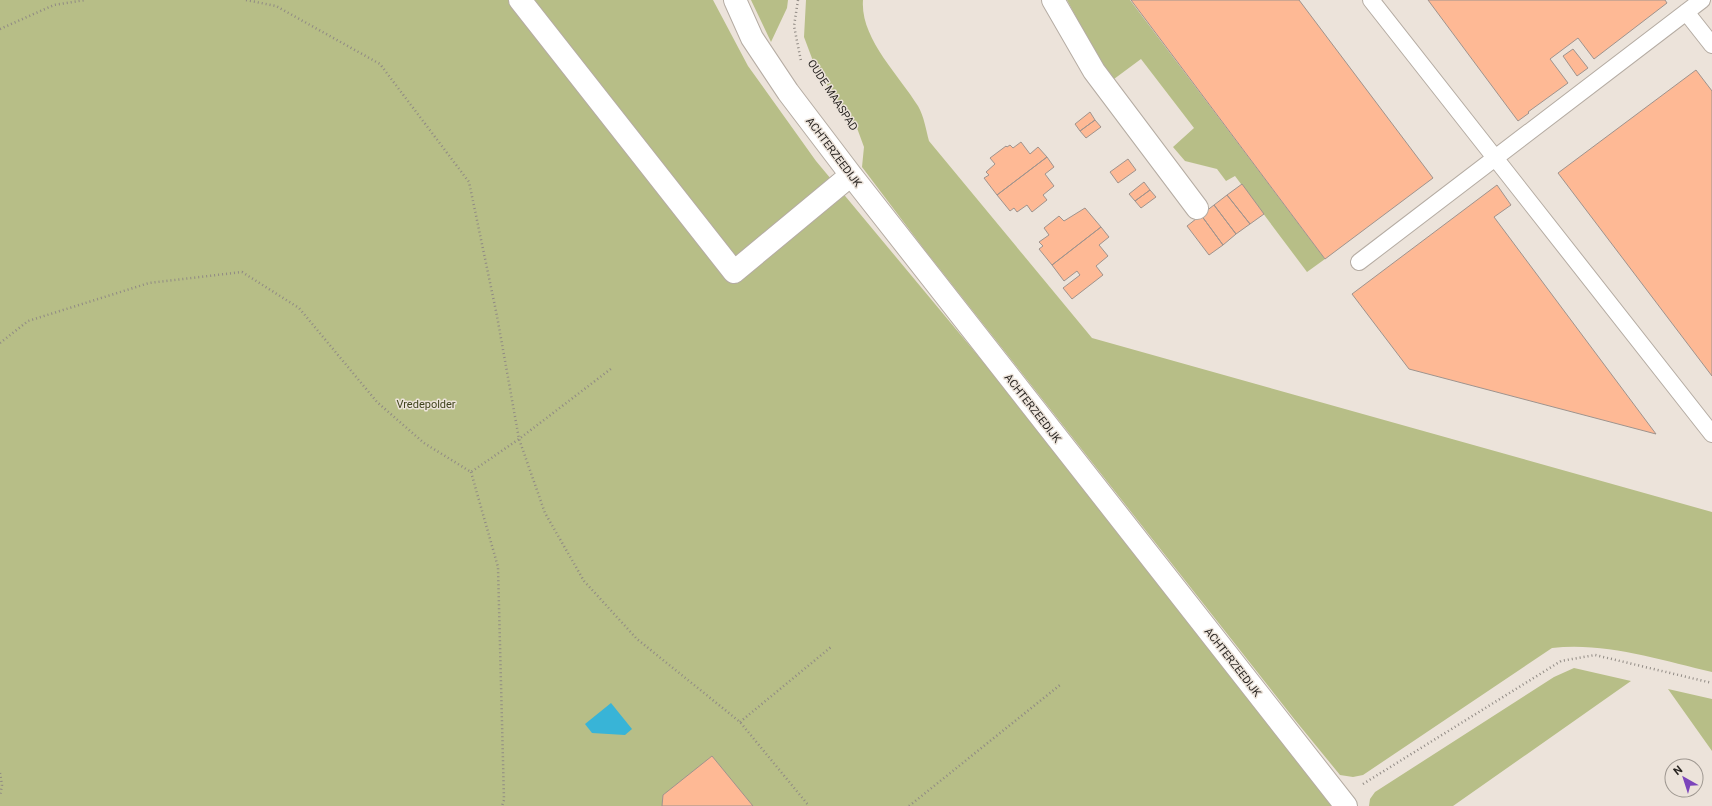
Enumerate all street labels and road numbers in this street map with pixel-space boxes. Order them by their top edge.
street label: OUDE MAASPAD [805,57,860,133]
street label: ACHTERZEEDIJK [803,115,864,190]
street label: ACHTERZEEDIJK [1002,371,1064,445]
street label: ACHTERZEEDIJK [1202,625,1264,699]

